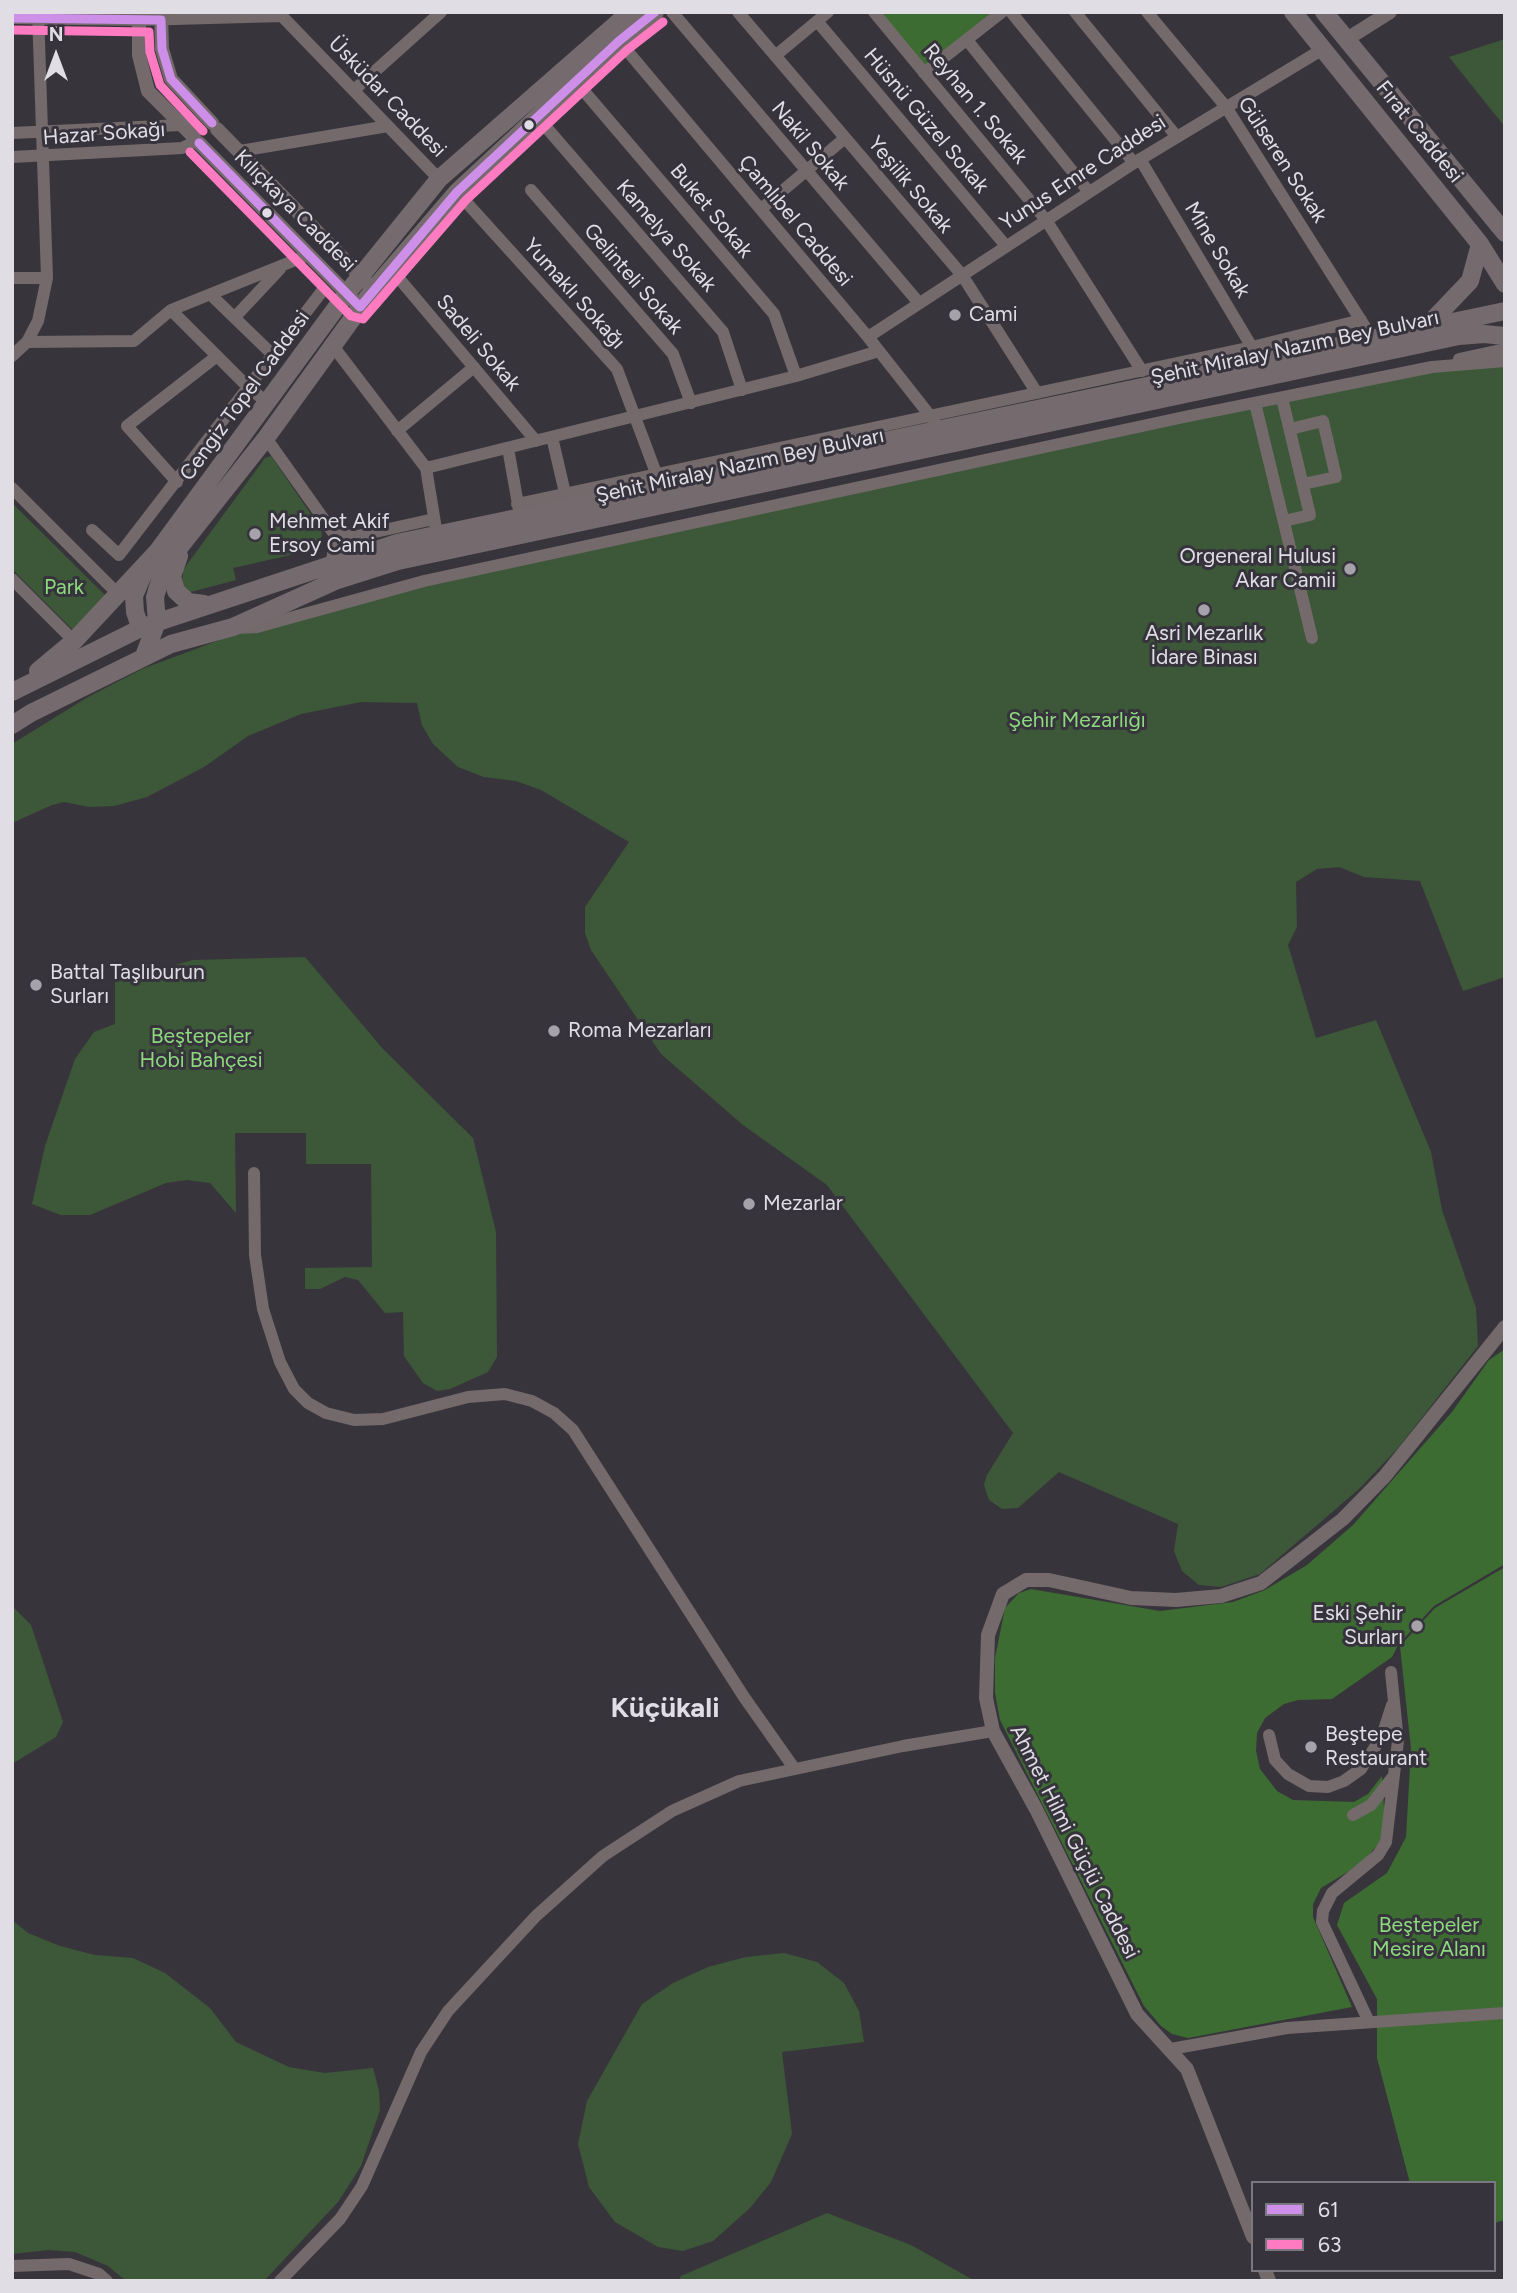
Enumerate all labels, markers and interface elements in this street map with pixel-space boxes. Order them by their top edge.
north arrow [21,21,91,91]
text: N [49,23,63,46]
street label: Üsküdar Caddesi [323,31,451,163]
street label: Reyhan 1. Sokak [918,39,1032,169]
street label: Hüsnü Güzel Sokak [858,44,994,198]
street label: Fırat Caddesi [1370,76,1468,188]
street label: Gülseren Sokak [1232,92,1332,228]
street label: Nakil Sokak [766,97,854,195]
street label: Yunus Emre Caddesi [995,110,1171,236]
street label: Hazar Sokağı [42,117,166,151]
unlabelled marker [522,118,536,132]
street label: Yeşilik Sokak [862,132,958,238]
street label: Kılıçkaya Caddesi [229,145,361,277]
street label: Çamlıbel Caddesi [733,150,857,292]
street label: Buket Sokak [664,159,758,263]
street label: Kamelya Sokak [611,175,721,297]
street label: Mine Sokak [1179,198,1255,302]
unlabelled marker [260,206,274,220]
street label: Gelinteli Sokak [578,218,688,340]
street label: Yumaklı Sokağı [518,233,630,355]
street label: Sadeli Sokak [430,290,526,396]
place label: Cami [969,302,1018,328]
street label: Şehit Miralay Nazım Bey Bulvarı [1149,305,1441,391]
street label: Cengiz Topel Caddesi [175,306,315,486]
marker: Cami [947,307,963,323]
street label: Şehit Miralay Nazım Bey Bulvarı [594,423,886,509]
place label: Mehmet Akif Ersoy Cami [269,509,389,559]
marker: Mehmet Akif Ersoy Cami [247,526,263,542]
place label: Orgeneral Hulusi Akar Camii [1180,544,1336,594]
marker: Orgeneral Hulusi Akar Camii [1342,561,1358,577]
park label: Park [44,575,84,601]
marker: Asri Mezarlık İdare Binası [1196,602,1212,618]
place label: Asri Mezarlık İdare Binası [1145,621,1263,671]
park label: Şehir Mezarlığı [1008,708,1146,734]
place label: Battal Taşlıburun Surları [50,960,205,1010]
marker: Battal Taşlıburun Surları [28,977,44,993]
place label: Roma Mezarları [568,1018,712,1044]
marker: Roma Mezarları [546,1023,562,1039]
park label: Beştepeler Hobi Bahçesi [139,1024,263,1074]
place label: Mezarlar [763,1191,843,1217]
marker: Mezarlar [741,1196,757,1212]
place label: Eski Şehir Surları [1312,1601,1403,1651]
marker: Eski Şehir Surları [1409,1618,1425,1634]
district label: Küçükali [610,1692,720,1726]
street label: Ahmet Hilmi Güçlü Caddesi [1004,1721,1144,1963]
place label: Beştepe Restaurant [1325,1722,1427,1772]
marker: Beştepe Restaurant [1303,1739,1319,1755]
park label: Beştepeler Mesire Alanı [1372,1913,1486,1963]
legend [1251,2181,1496,2272]
text: 61 [1318,2197,1339,2222]
text: 63 [1318,2232,1341,2257]

